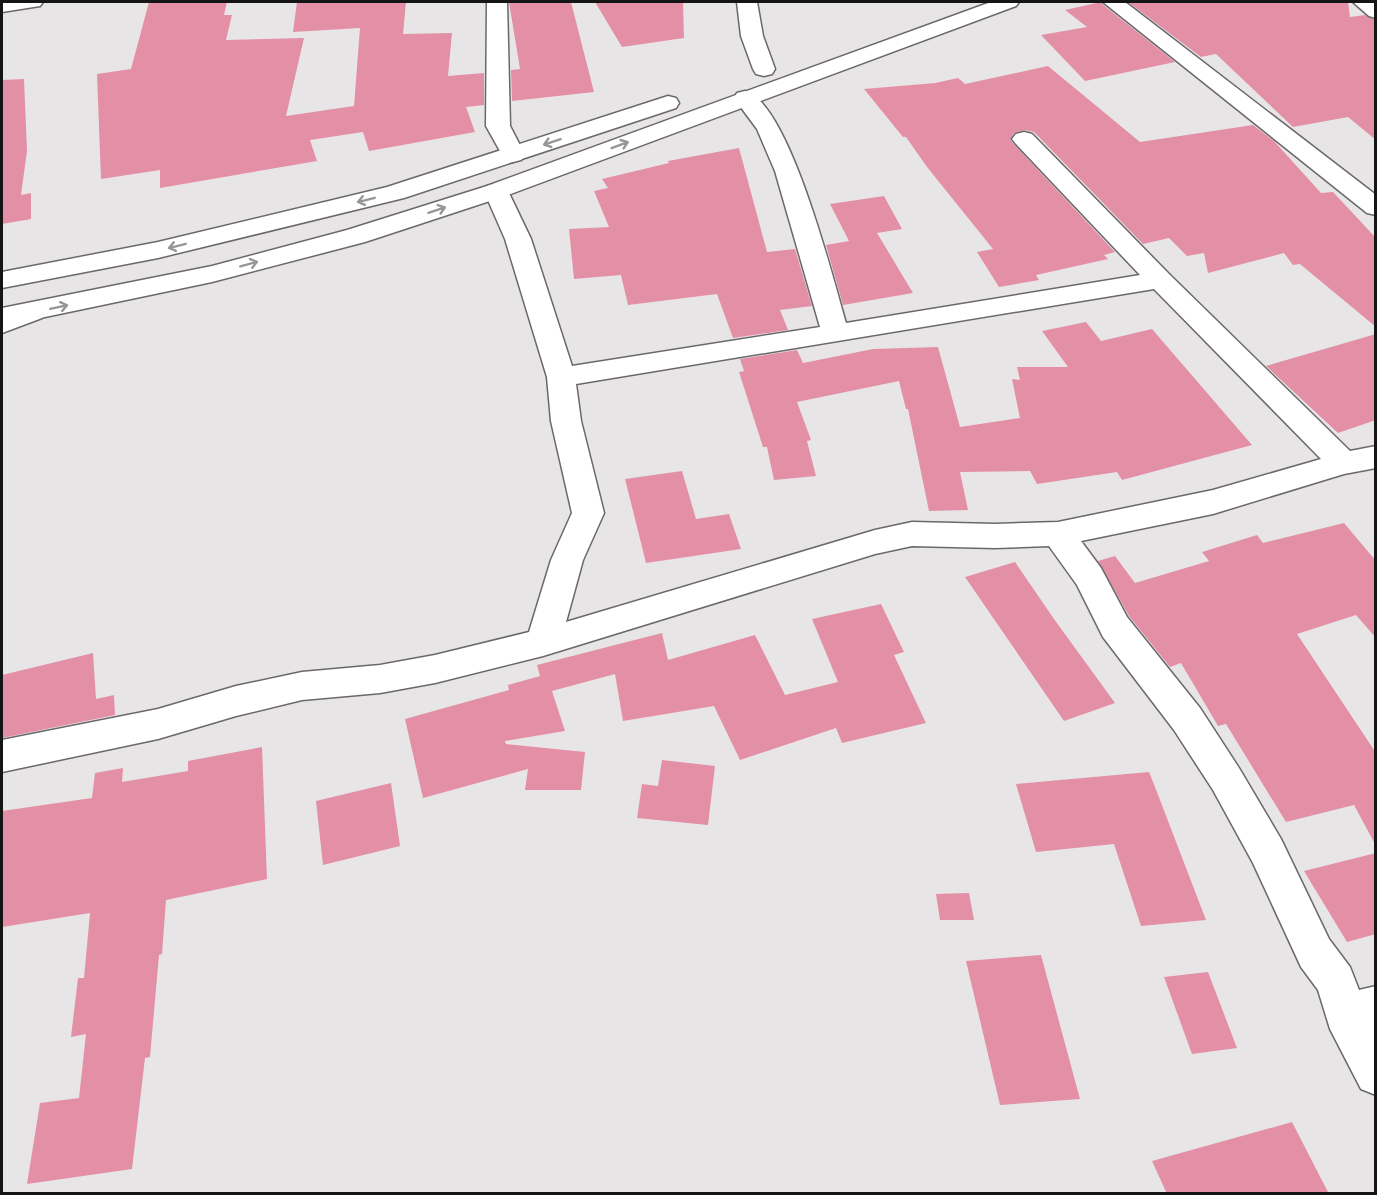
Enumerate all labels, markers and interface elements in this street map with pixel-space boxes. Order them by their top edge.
one-way arrow [543,137,562,148]
one-way arrow [610,138,629,149]
one-way arrow [357,195,376,207]
one-way arrow [427,204,446,215]
one-way arrow [167,240,186,252]
one-way arrow [239,258,258,269]
one-way arrow [49,300,68,312]

